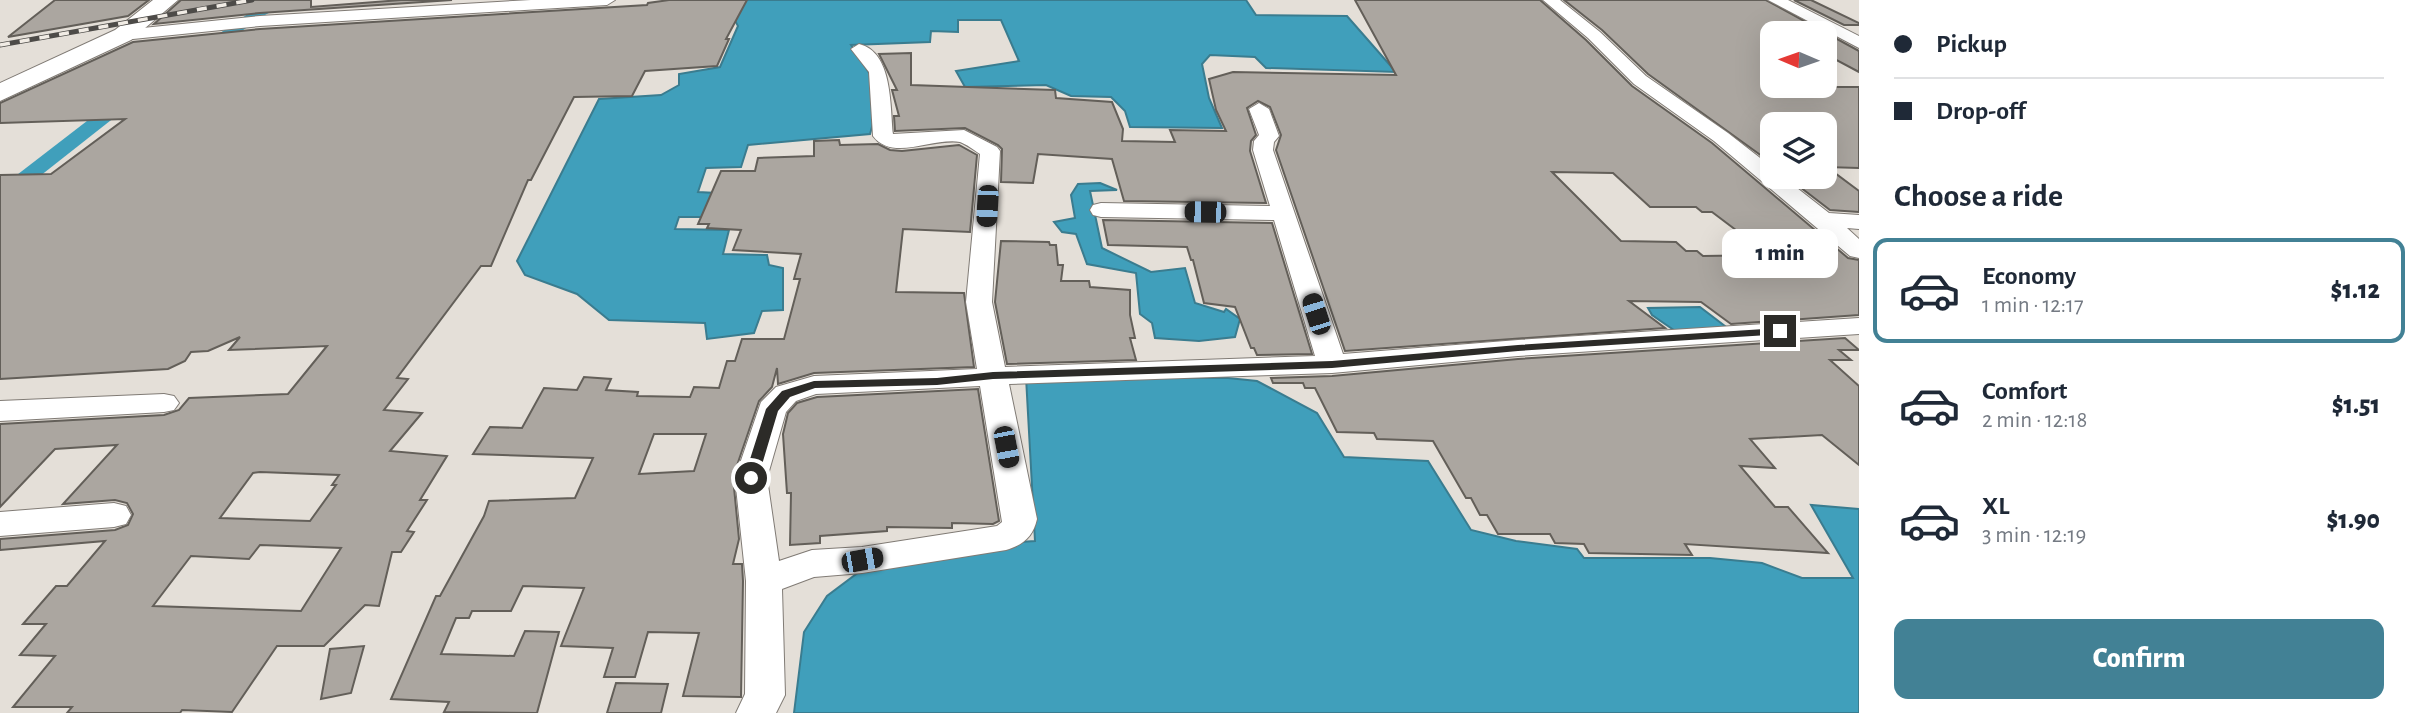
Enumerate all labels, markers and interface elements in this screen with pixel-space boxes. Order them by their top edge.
north arrow [1760,21,1838,98]
map controls [1760,21,1837,189]
text: Pickup [1936,31,2007,57]
text: Drop-off [1936,98,2025,124]
button: layers [1760,112,1837,189]
text: Choose a ride [1894,180,2063,212]
car [976,184,999,228]
car [1184,201,1227,223]
callout: 1 min [1722,230,1838,278]
text: 1 min [1756,242,1804,265]
icon: car [1898,259,1961,322]
text: Economy [1982,263,2076,289]
text: $1.12 [2331,277,2380,303]
car [1300,291,1333,337]
text: 1 min · 12:17 [1982,294,2084,317]
route end [1764,315,1796,347]
icon: car [1898,374,1961,437]
text: Comfort [1982,378,2067,404]
text: $1.51 [2332,392,2380,418]
text: 2 min · 12:18 [1982,409,2087,432]
car [992,424,1021,470]
route start [735,462,767,494]
icon: car [1898,489,1961,552]
text: XL [1982,493,2009,519]
text: $1.90 [2326,507,2380,533]
text: 3 min · 12:19 [1982,524,2086,547]
car [840,546,885,574]
button: Confirm [1894,619,2384,699]

